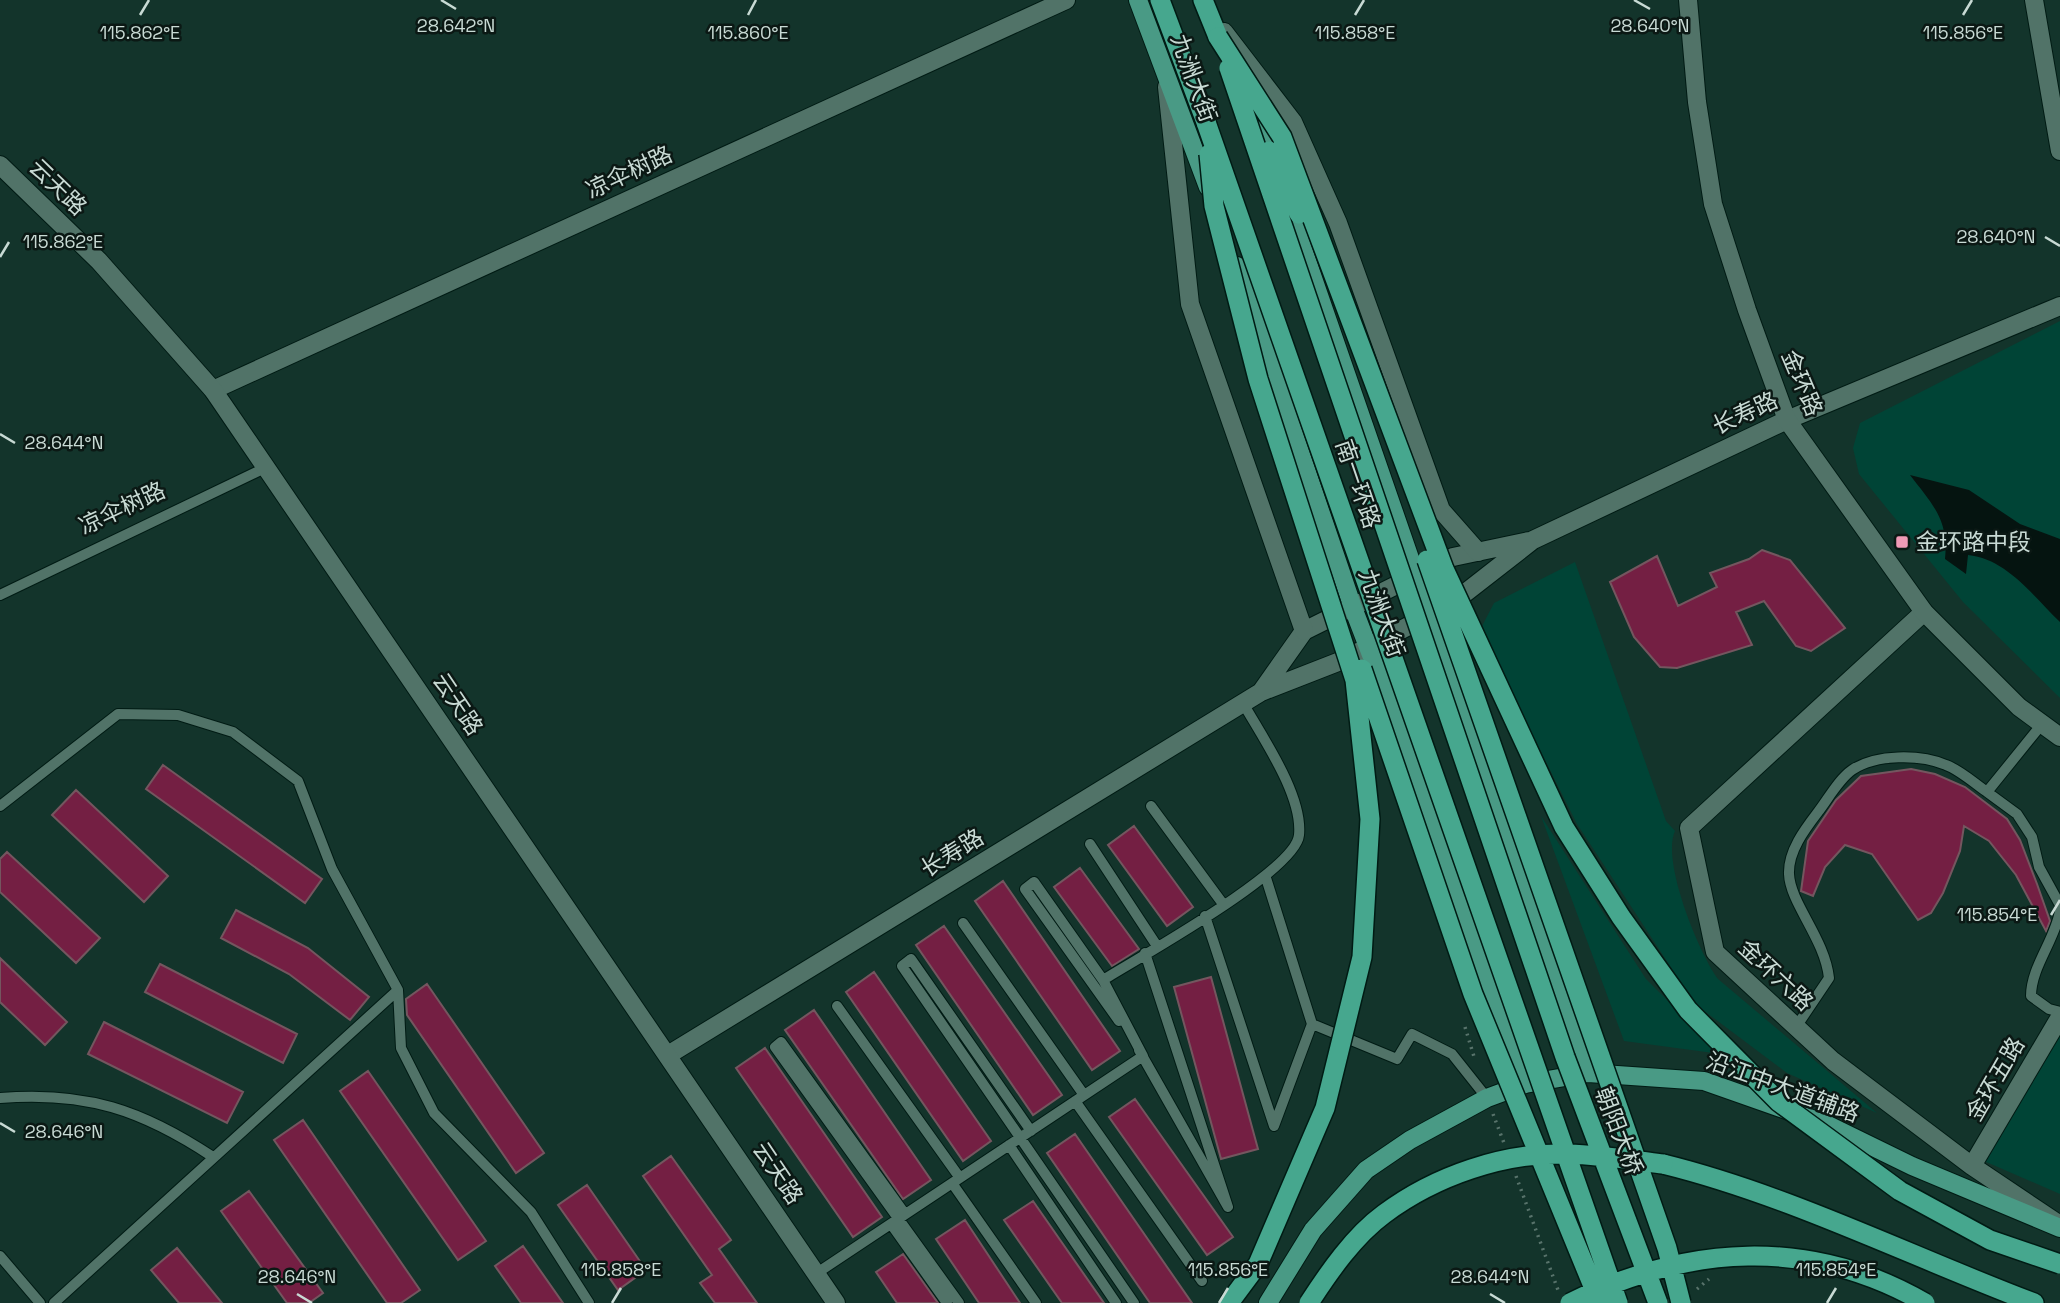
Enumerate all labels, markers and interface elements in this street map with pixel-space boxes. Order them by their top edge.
text: 28.642°N [417,14,495,37]
text: 28.640°N [1610,14,1690,37]
text: 115.862°E [100,21,180,44]
text: 115.860°E [707,21,789,44]
text: 115.858°E [1315,21,1395,44]
text: 115.856°E [1923,21,2003,44]
street label: 九洲大街 [1164,30,1224,126]
street label: 凉伞树路 [581,139,677,205]
street label: 云天路 [23,152,93,222]
text: 28.640°N [1956,225,2036,248]
text: 115.862°E [23,230,103,253]
street label: 金环路 [1775,345,1829,421]
street label: 长寿路 [1707,385,1783,441]
text: 28.644°N [25,431,103,454]
street label: 南一环路 [1329,436,1387,532]
street label: 凉伞树路 [74,475,170,541]
place label: 金环路中段 [1916,527,2031,557]
marker: 金环路中段 [1894,534,1910,550]
street label: 九洲大街 [1352,565,1412,661]
street label: 云天路 [426,667,490,741]
street label: 长寿路 [915,822,989,884]
text: 115.854°E [1957,903,2037,926]
street label: 金环六路 [1732,933,1820,1017]
street label: 金环五路 [1959,1032,2031,1126]
street label: 沿江中大道辅路 [1702,1045,1864,1129]
street label: 朝阳大桥 [1589,1083,1649,1179]
text: 28.646°N [25,1120,103,1143]
street label: 云天路 [746,1136,810,1210]
text: 115.858°E [581,1258,661,1281]
text: 115.856°E [1188,1258,1268,1281]
text: 115.854°E [1796,1258,1876,1281]
text: 28.646°N [258,1265,336,1288]
text: 28.644°N [1451,1265,1529,1288]

